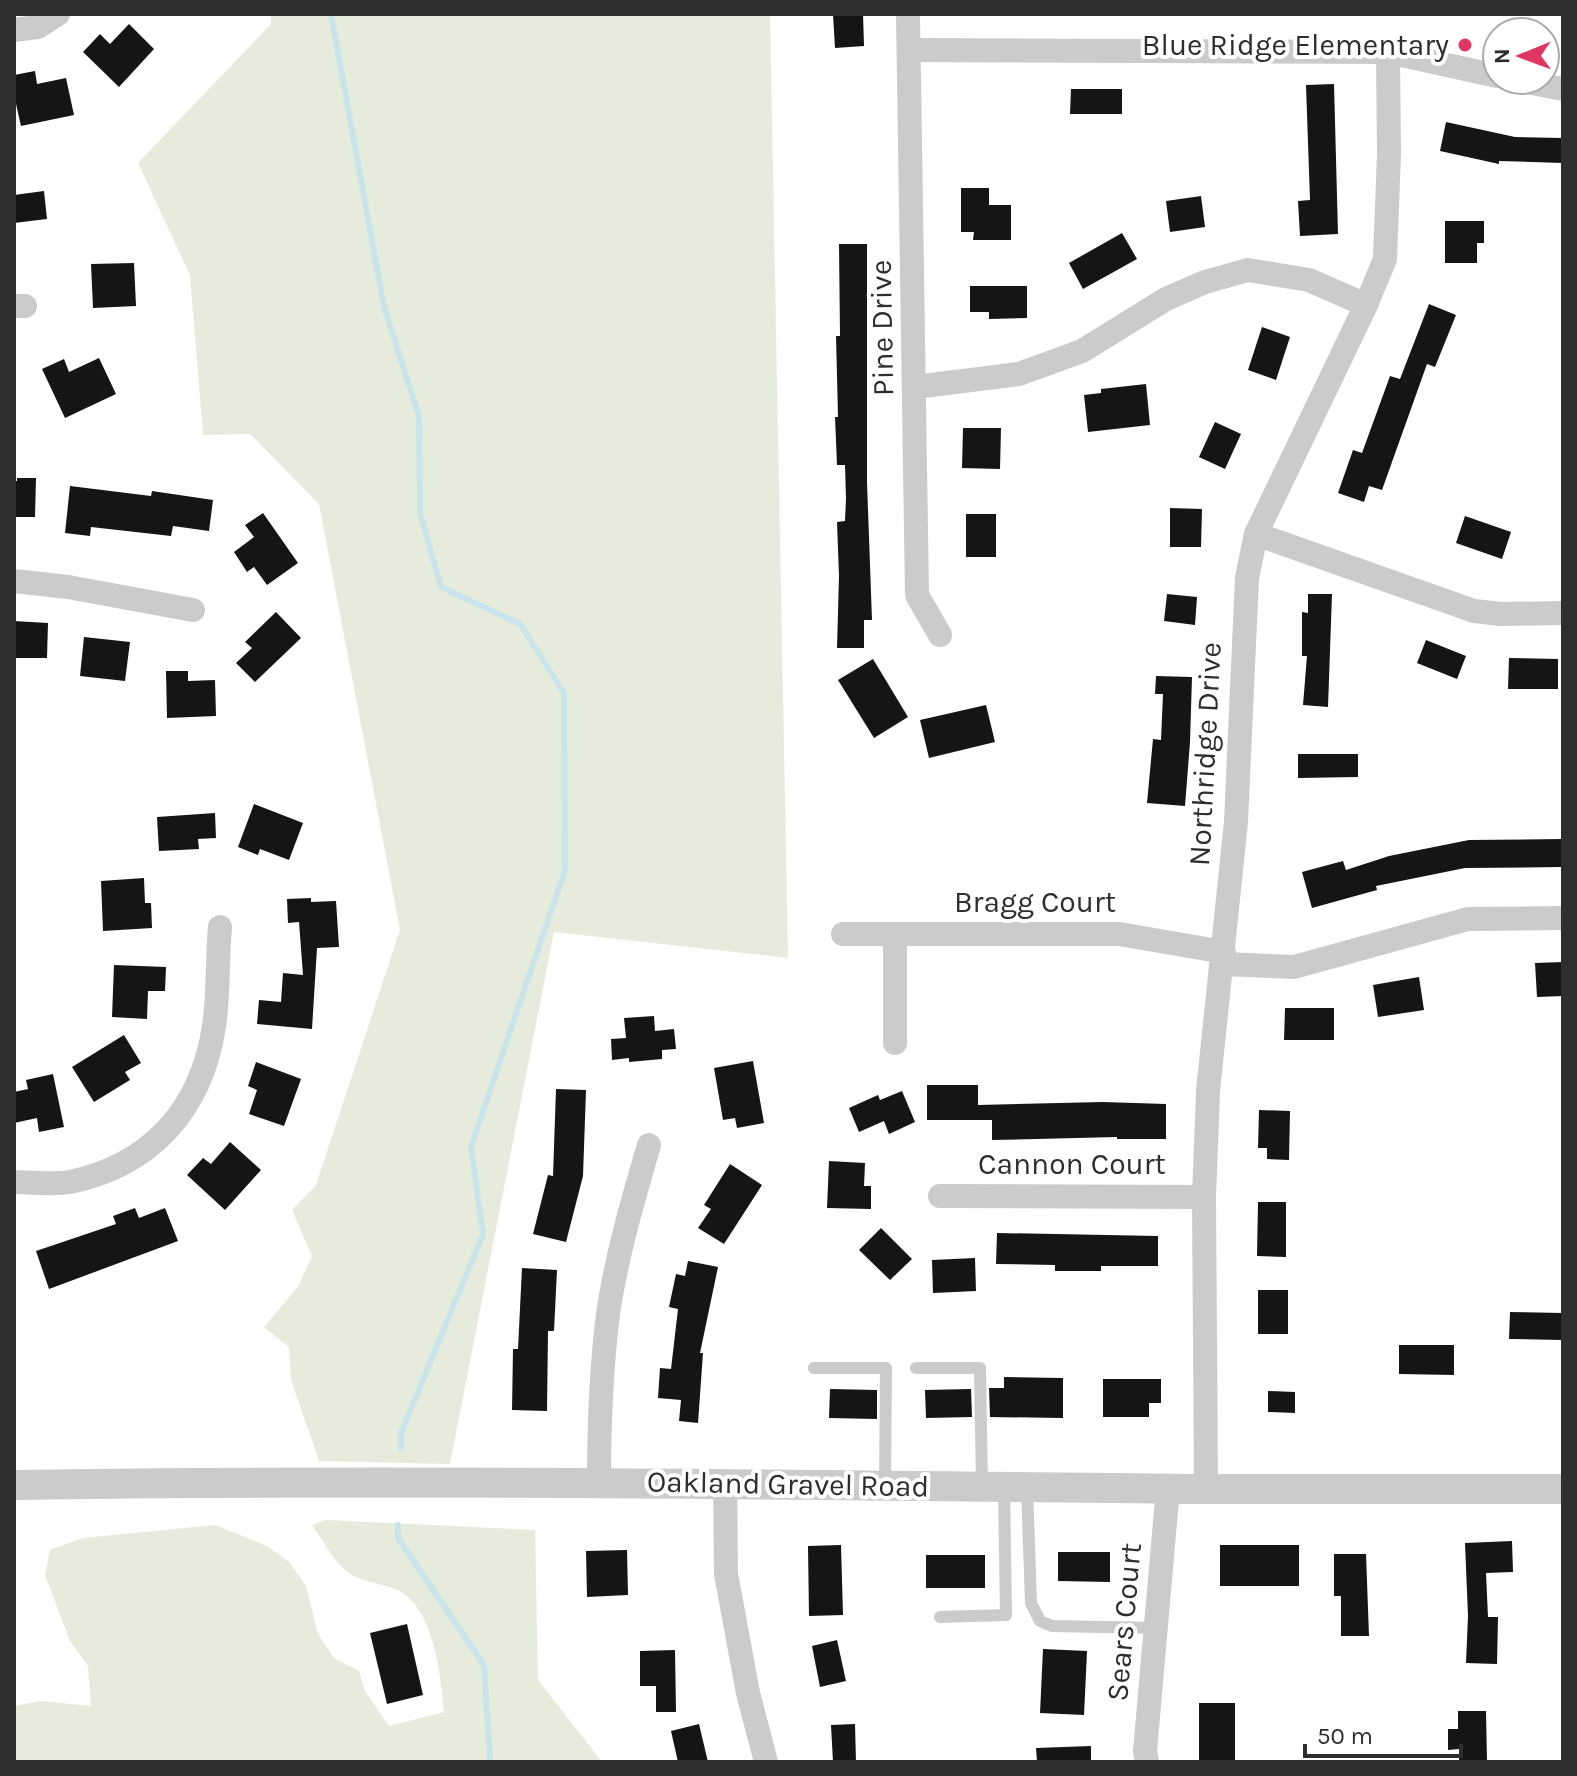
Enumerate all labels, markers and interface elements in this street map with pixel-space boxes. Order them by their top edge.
north arrow [1481,16,1561,96]
place label: Blue Ridge Elementary [1142,27,1449,63]
marker: Blue Ridge Elementary [1456,36,1474,54]
text: N [1489,48,1515,64]
street label: Pine Drive [863,260,901,396]
street label: Northridge Drive [1181,641,1229,867]
street label: Bragg Court [954,884,1116,920]
street label: Cannon Court [978,1146,1166,1182]
street label: Oakland Gravel Road [646,1464,930,1504]
street label: Sears Court [1099,1541,1149,1703]
scale bar [1305,1708,1461,1758]
text: 50 m [1317,1722,1373,1750]

